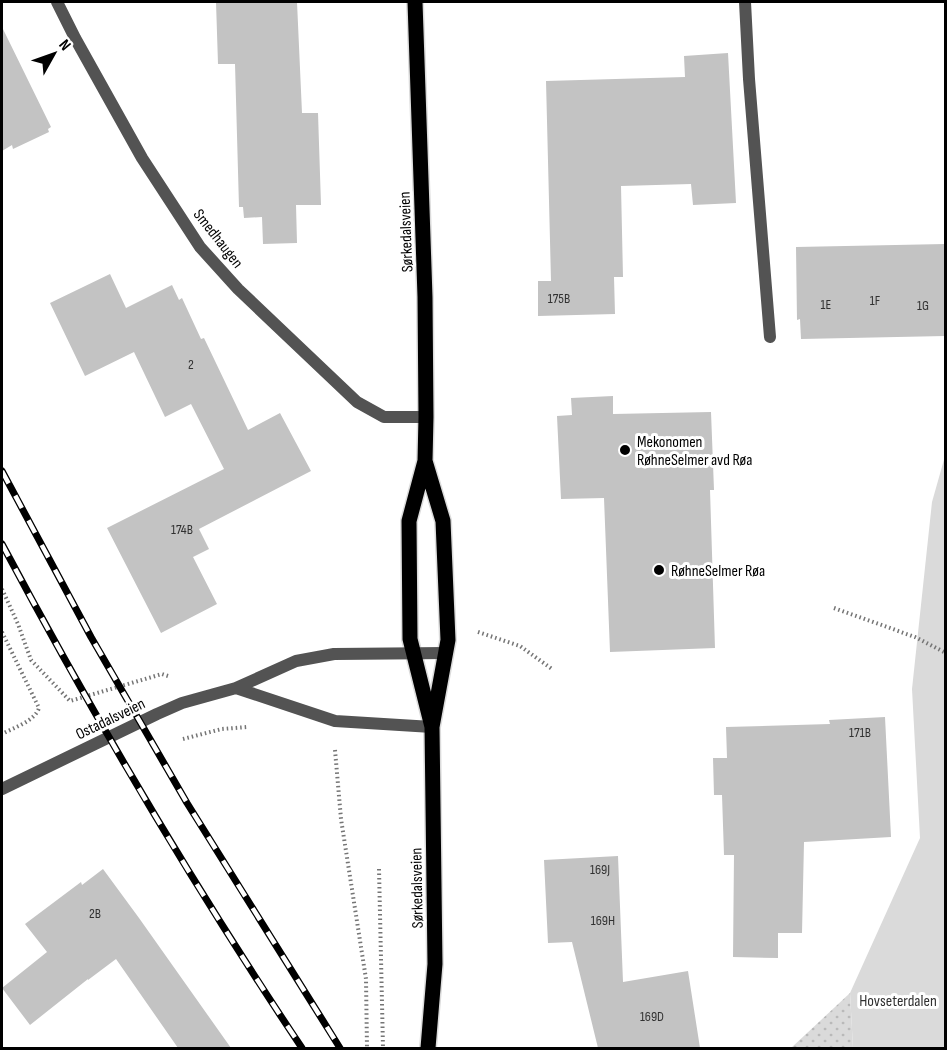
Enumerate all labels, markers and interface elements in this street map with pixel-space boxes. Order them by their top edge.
north arrow [24,24,84,84]
text: N [54,36,74,55]
street label: Sørkedalsveien [396,191,417,273]
street label: Smedhaugen [189,206,247,272]
house number: 175B [548,290,570,307]
house number: 1F [870,292,881,309]
house number: 1E [821,296,832,313]
house number: 1G [917,297,929,314]
house number: 2 [188,356,194,373]
place label: Mekonomen RøhneSelmer avd Røa [637,433,752,470]
marker: Mekonomen RøhneSelmer avd Røa [618,443,632,457]
house number: 174B [171,521,193,538]
place label: RøhneSelmer Røa [671,562,765,581]
marker: RøhneSelmer Røa [652,563,666,577]
street label: Ostadalsveien [73,694,148,744]
house number: 171B [849,724,871,741]
street label: Sørkedalsveien [407,848,428,928]
house number: 169J [590,861,610,878]
house number: 2B [89,905,101,922]
house number: 169H [591,912,615,929]
park label: Hovseterdalen [859,992,937,1011]
house number: 169D [640,1008,664,1025]

